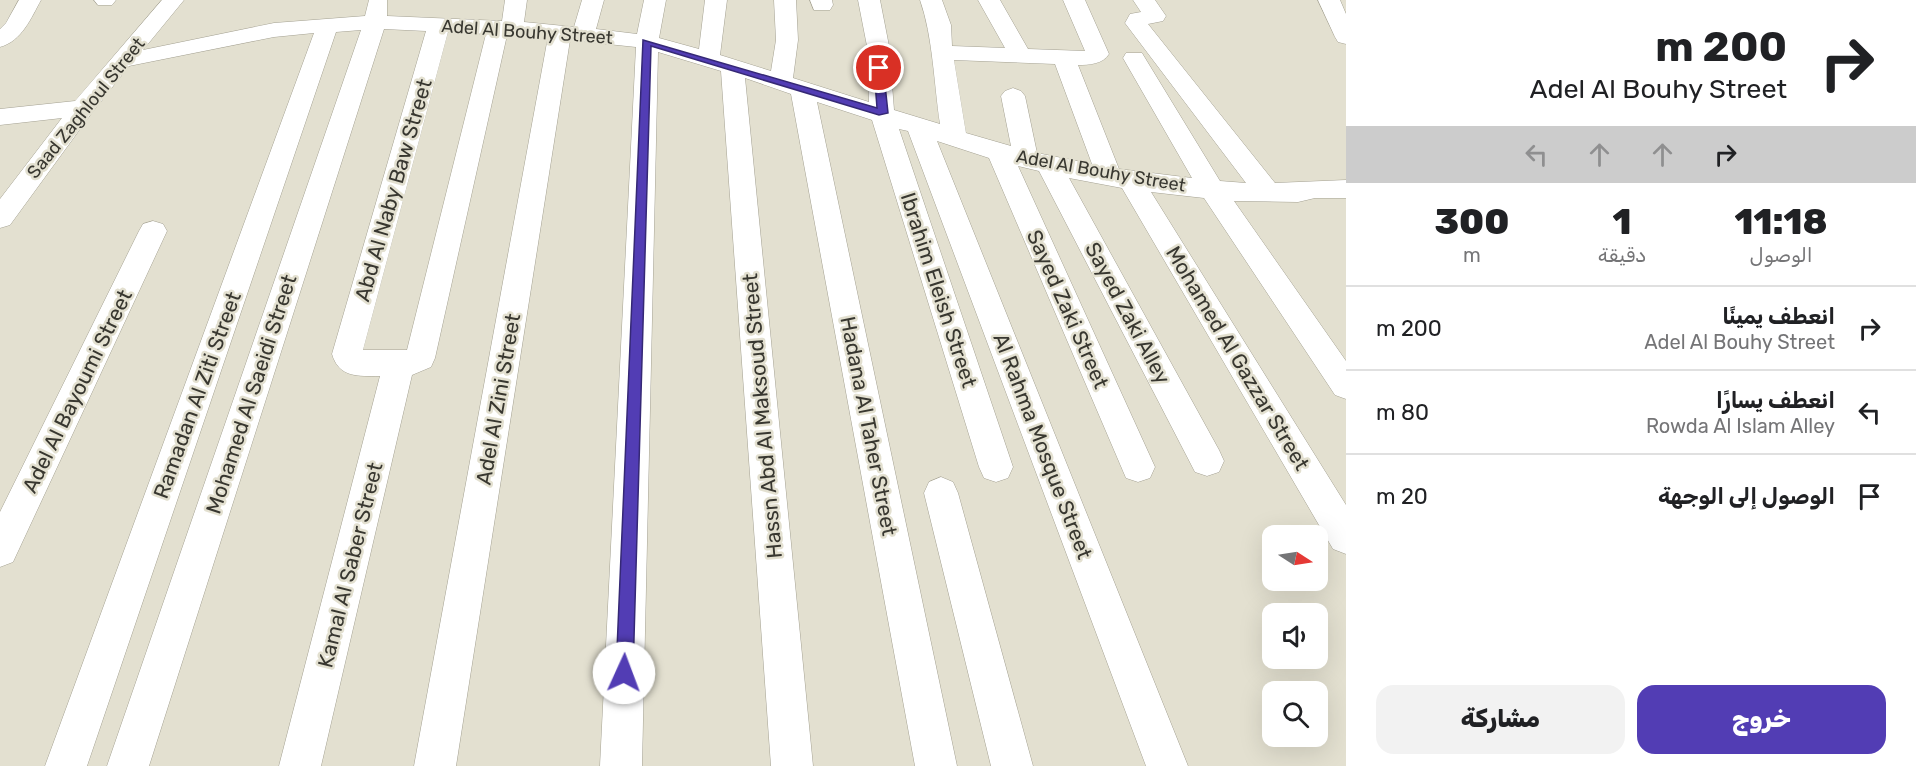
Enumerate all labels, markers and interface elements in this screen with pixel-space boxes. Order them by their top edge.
street label: Adel Al Bouhy Street [441,15,613,49]
text: 200 m [1655,22,1787,72]
icon: right [1808,24,1886,102]
street label: Saad Zaghloul Street [22,33,150,183]
pin [853,42,904,93]
icon: arrive [862,51,895,84]
text: Adel Al Bouhy Street [1530,73,1787,105]
street label: Abd Al Naby Baw Street [349,76,437,304]
icon: left [1520,138,1553,171]
icon: ahead [1583,138,1616,171]
icon: ahead [1646,138,1679,171]
icon: right [1709,138,1742,171]
street label: Adel Al Bouhy Street [1015,145,1187,197]
street label: Ibrahim Eleish Street [896,189,982,391]
text: 300 [1434,200,1509,243]
text: 1 [1613,200,1631,243]
text: 11:18 [1735,200,1828,243]
street label: Sayed Zaki Street [1022,226,1114,392]
street label: Sayed Zaki Alley [1080,238,1176,389]
street label: Mohamed Al Gazzar Street [1161,241,1315,475]
text: m [1463,243,1481,267]
text: دقيقة [1598,243,1646,267]
text: الوصول [1750,243,1813,267]
street label: Mohamed Al Saeidi Street [201,271,301,517]
street label: Hassn Abd Al Maksoud Street [737,272,787,560]
street label: Adel Al Bayoumi Street [17,285,137,497]
street label: Ramadan Al Ziti Street [148,288,246,502]
text: انعطف يمينًا [1722,303,1835,330]
street label: Adel Al Zini Street [471,311,525,487]
icon: right [1853,312,1886,345]
street label: Hadana Al Taher Street [835,314,903,538]
text: 200 m [1376,315,1442,342]
street label: Al Rahma Mosque Street [988,329,1098,563]
text: Adel Al Bouhy Street [1644,330,1835,354]
text: انعطف يسارًا [1716,387,1835,414]
icon: left [1853,396,1886,429]
text: 80 m [1376,399,1429,426]
text: Rowda Al Islam Alley [1646,414,1835,438]
street label: Kamal Al Saber Street [312,460,388,670]
icon: arrive [1853,480,1886,513]
text: 20 m [1376,483,1428,510]
text: الوصول إلى الوجهة [1658,483,1835,510]
north arrow [1262,525,1328,591]
map controls [1262,525,1328,747]
button: sound [1262,603,1328,669]
position arrow [592,641,656,705]
button: search [1262,681,1328,747]
button: مشاركة [1376,685,1625,754]
button: خروج [1637,685,1886,754]

